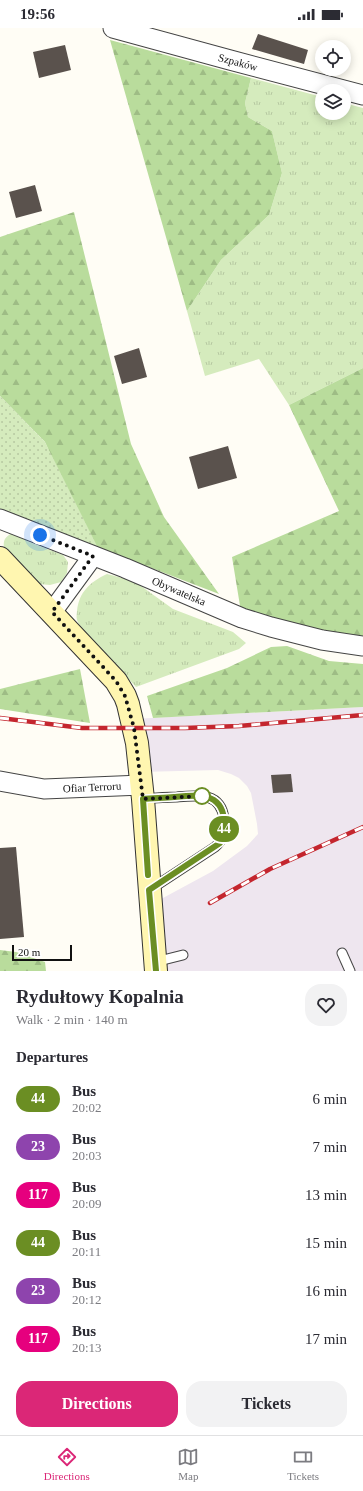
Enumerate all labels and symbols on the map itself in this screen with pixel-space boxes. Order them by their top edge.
street label: Szpaków [217,51,259,73]
your location [30,525,50,545]
street label: Obywatelska [150,574,208,608]
street label: Ofiar Terroru [62,779,122,795]
unlabelled marker [193,787,211,805]
line badge: 44 [206,816,242,842]
scale bar [12,943,72,962]

